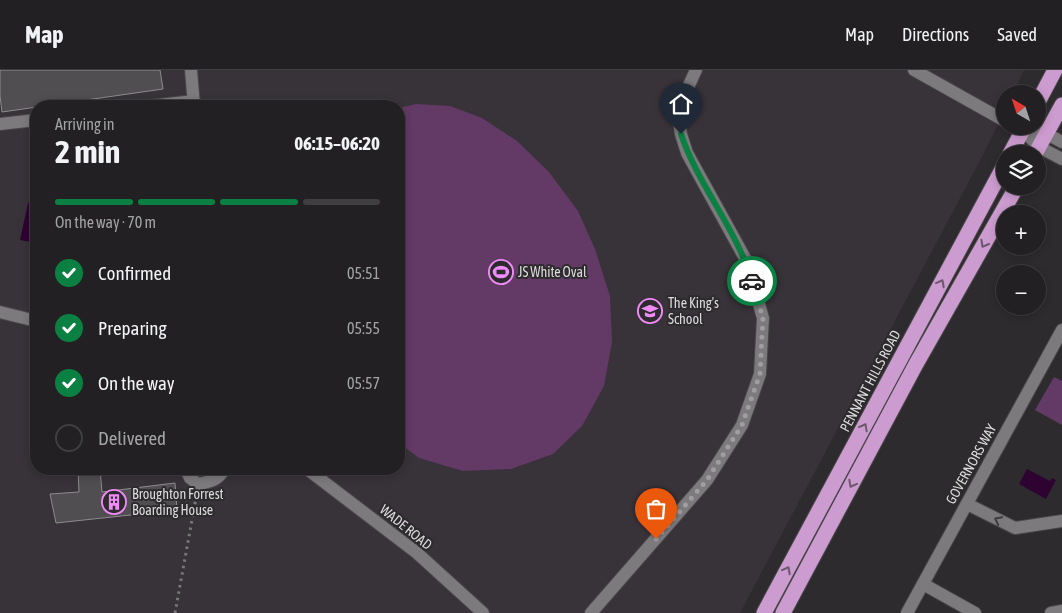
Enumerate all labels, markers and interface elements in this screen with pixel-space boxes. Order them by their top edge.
text: Map [25,21,64,48]
text: Map [845,24,874,45]
text: Directions [902,24,969,45]
text: Saved [997,24,1037,45]
pin [660,83,702,134]
north arrow [996,85,1046,135]
map controls [996,85,1046,315]
icon: home [667,90,695,118]
text: Arriving in [55,115,115,133]
text: 06:15–06:20 [294,132,380,154]
text: 2 min [55,133,120,170]
button: layers [996,145,1046,195]
button: + [996,205,1046,255]
text: On the way · 70 m [55,213,156,231]
one-way arrow [981,238,991,247]
courier [727,256,777,306]
icon: check [55,259,83,287]
sports icon: JS White Oval [488,259,514,285]
text: Confirmed [98,262,171,284]
text: 05:51 [347,264,380,282]
place label: JS White Oval [518,264,587,280]
button: − [996,265,1046,315]
icon: car [738,267,766,295]
one-way arrow [934,280,944,289]
place label: The King's School [668,295,719,327]
school or university icon: The King's School [637,298,663,324]
icon: check [55,314,83,342]
text: Preparing [98,317,167,339]
text: 05:55 [347,319,380,337]
street label: PENNANT HILLS ROAD [837,327,904,434]
icon: check [55,369,83,397]
text: On the way [98,372,175,394]
text: 05:57 [347,374,380,392]
street label: GOVERNORS WAY [942,421,1000,507]
one-way arrow [858,423,868,432]
text: Delivered [98,427,166,449]
one-way arrow [848,479,858,488]
place label: Broughton Forrest Boarding House [132,486,224,518]
pin [635,488,677,539]
building icon: Broughton Forrest Boarding House [101,489,127,515]
icon: bag [642,495,670,523]
street label: WADE ROAD [377,501,435,553]
one-way arrow [994,516,1003,526]
one-way arrow [781,566,791,575]

